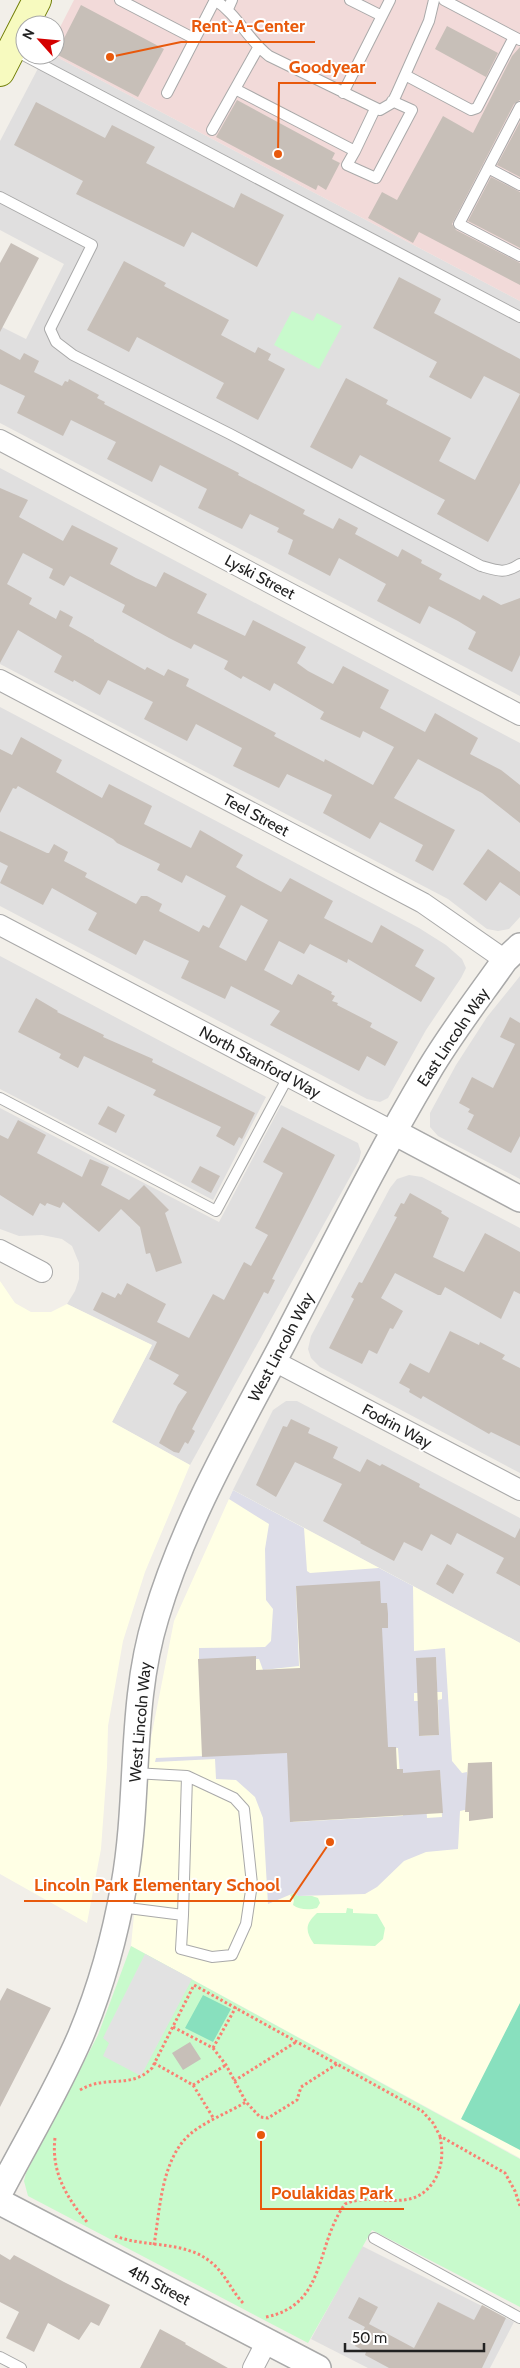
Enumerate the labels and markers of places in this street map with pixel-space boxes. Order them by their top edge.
callout: Rent-A-Center [181,9,315,42]
callout: Goodyear [279,50,376,83]
callout: Lincoln Park Elementary School [24,1868,290,1901]
callout: Poulakidas Park [261,2176,404,2209]

